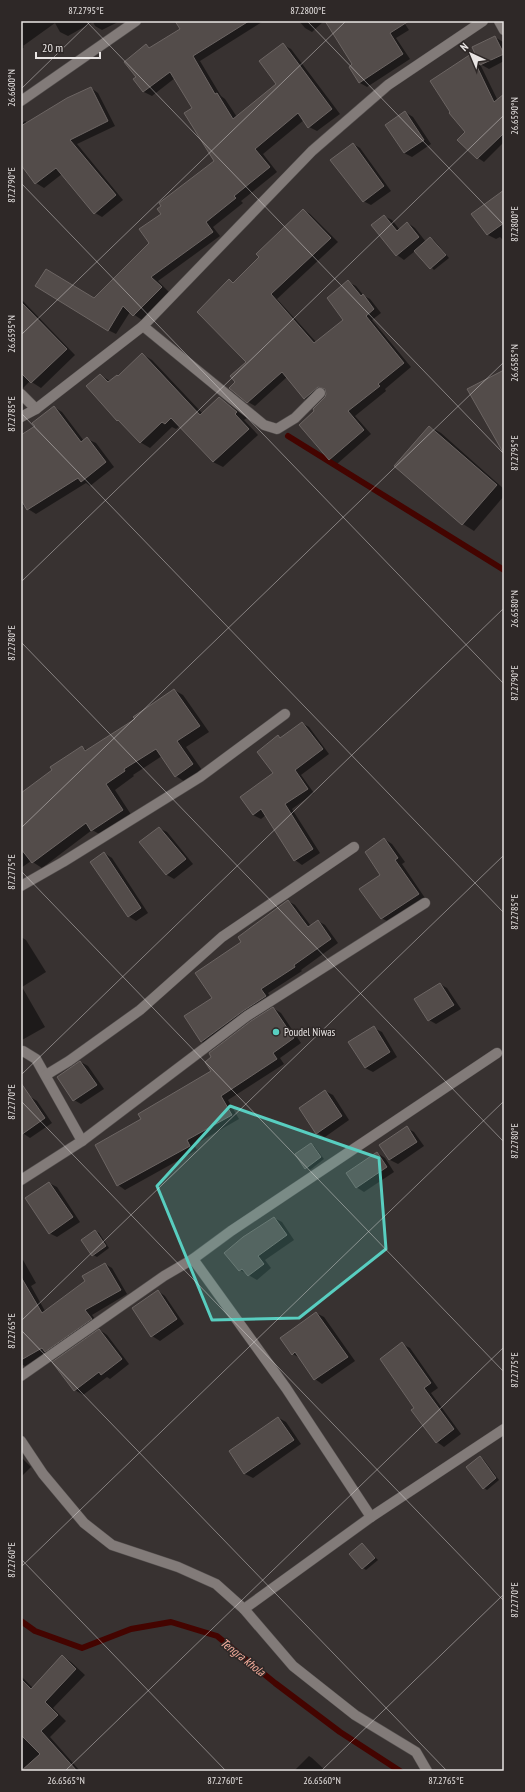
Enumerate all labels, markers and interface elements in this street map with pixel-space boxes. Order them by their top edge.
text: 87.2795°E [68,4,104,17]
text: 87.2800°E [290,4,326,17]
scale bar [36,34,100,60]
north arrow [451,34,491,74]
text: 20 m [42,40,63,55]
text: N [457,40,471,54]
text: 26.6600°N [5,69,18,107]
text: 26.6590°N [508,97,521,135]
text: 87.2790°E [5,167,18,203]
text: 87.2800°E [508,206,521,242]
text: 26.6595°N [5,315,18,353]
text: 26.6585°N [508,344,521,382]
text: 87.2785°E [5,396,18,432]
text: 87.2795°E [508,435,521,471]
text: 26.6580°N [508,590,521,628]
text: 87.2780°E [5,625,18,661]
text: 87.2790°E [508,665,521,701]
text: 87.2775°E [5,854,18,890]
text: 87.2785°E [508,894,521,930]
place label: Poudel Niwas [284,1025,336,1039]
marker: Poudel Niwas [271,1027,281,1037]
text: 87.2770°E [5,1084,18,1120]
text: 87.2780°E [508,1123,521,1159]
text: 87.2765°E [5,1313,18,1349]
text: 87.2775°E [508,1352,521,1388]
text: 87.2760°E [5,1542,18,1578]
text: 87.2770°E [508,1582,521,1618]
water label: Tengra khola [218,1635,269,1680]
text: 26.6565°N [47,1774,85,1787]
text: 87.2760°E [207,1774,243,1787]
text: 26.6560°N [303,1774,341,1787]
text: 87.2765°E [428,1774,464,1787]

